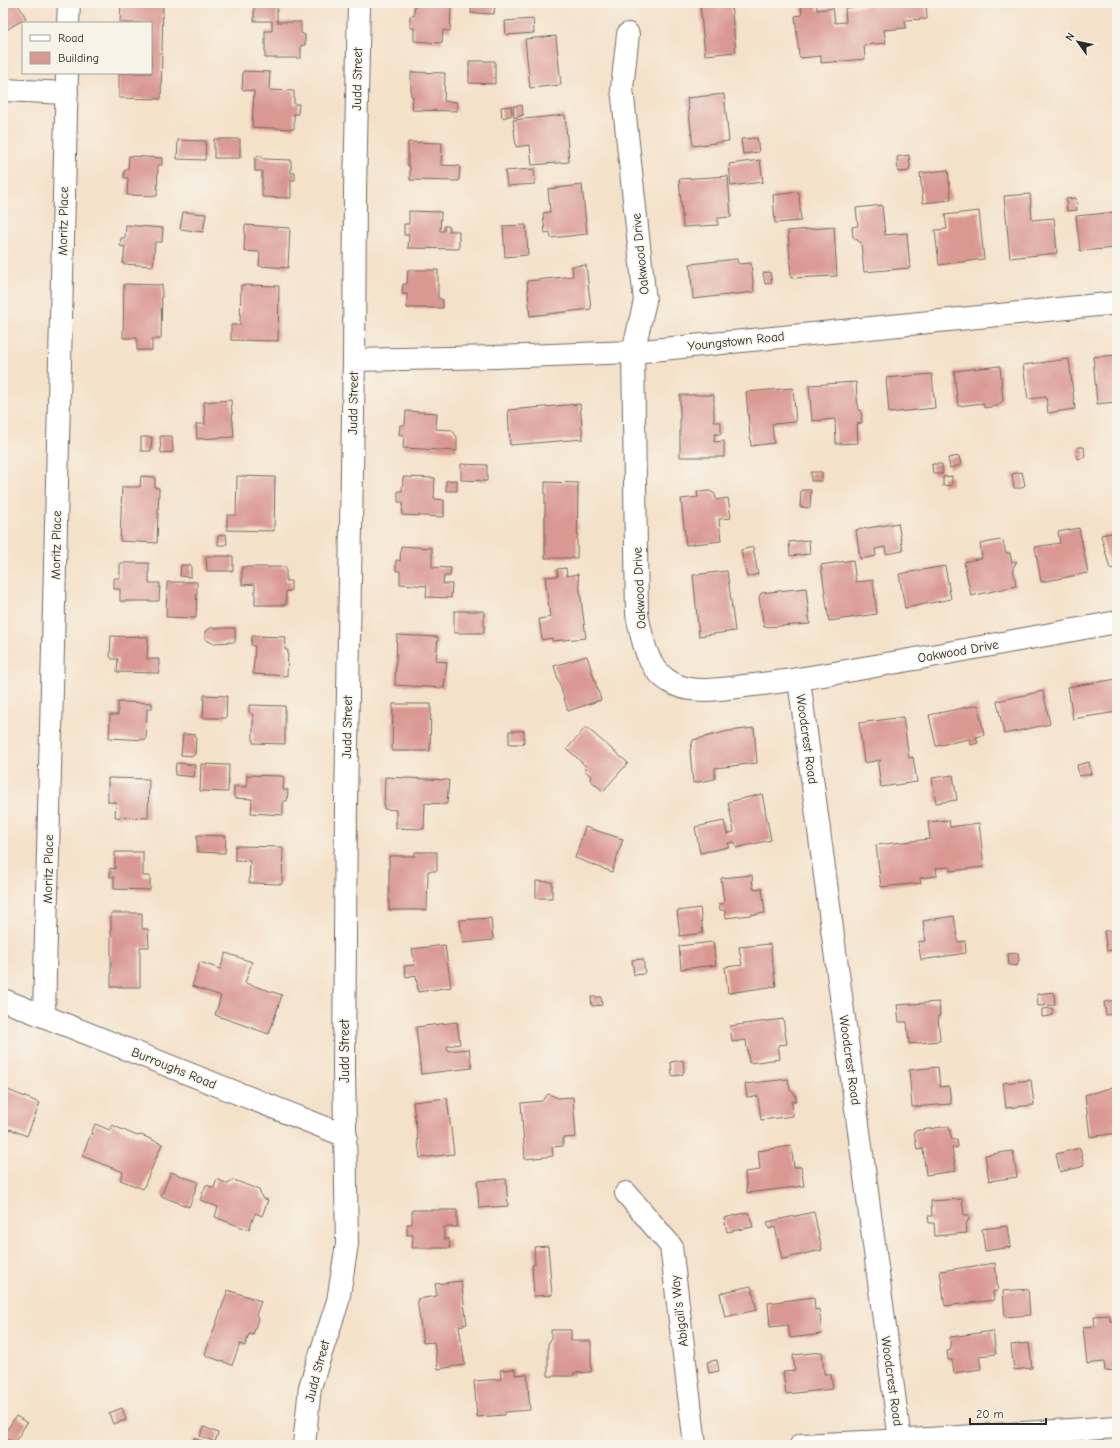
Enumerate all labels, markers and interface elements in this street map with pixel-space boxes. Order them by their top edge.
legend [22,22,152,74]
north arrow [1058,22,1098,62]
text: N [1063,30,1077,43]
text: Road [58,31,84,45]
street label: Judd Street [349,46,365,111]
text: Building [58,51,99,65]
street label: Moritz Place [55,186,71,256]
street label: Oakwood Drive [628,212,652,295]
street label: Youngstown Road [687,328,785,354]
street label: Judd Street [345,370,361,435]
street label: Moritz Place [48,510,64,580]
street label: Oakwood Drive [629,546,649,629]
street label: Oakwood Drive [916,636,1000,665]
street label: Woodcrest Road [793,693,821,785]
street label: Judd Street [339,694,355,759]
street label: Moritz Place [40,834,56,904]
street label: Woodcrest Road [836,1014,864,1106]
street label: Judd Street [337,1018,352,1083]
street label: Burroughs Road [129,1044,219,1092]
street label: Abigail's Way [667,1274,691,1348]
street label: Woodcrest Road [878,1335,906,1427]
street label: Judd Street [302,1337,333,1403]
scale bar [970,1400,1046,1426]
text: 20 m [976,1407,1004,1421]

